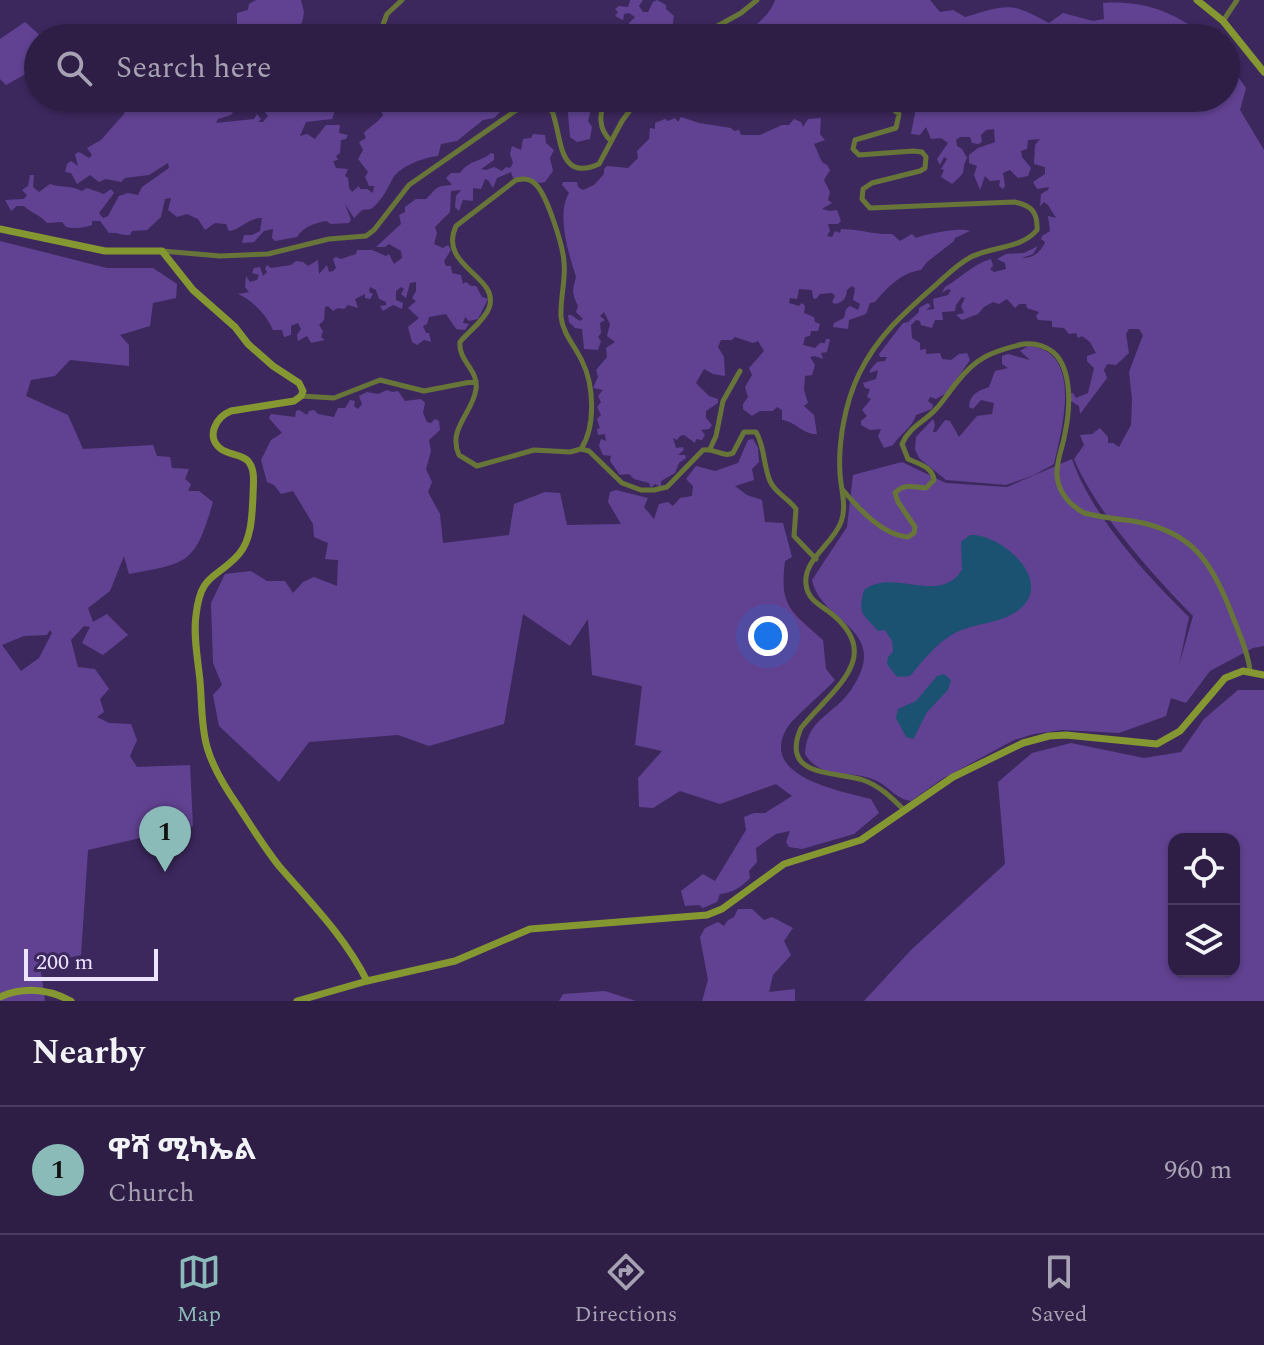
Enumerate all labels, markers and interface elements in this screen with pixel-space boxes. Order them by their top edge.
search box [24,24,1240,112]
text: Search here [116,45,272,91]
icon: search [52,46,96,90]
your location [748,616,788,656]
pin: 1 [139,806,191,872]
map controls [1168,833,1240,977]
button: locate [1168,833,1240,905]
button: layers [1168,905,1240,977]
scale bar [24,945,158,981]
text: 200 m [36,946,93,979]
text: Nearby [32,1027,145,1079]
text: ዋሻ ሚካኤል [108,1127,256,1173]
text: 1 [51,1150,65,1190]
text: 960 m [1164,1150,1232,1190]
text: Church [108,1173,195,1213]
tab: Map [177,1250,221,1331]
tab: Directions [575,1250,677,1331]
tab: Saved [1031,1250,1087,1331]

